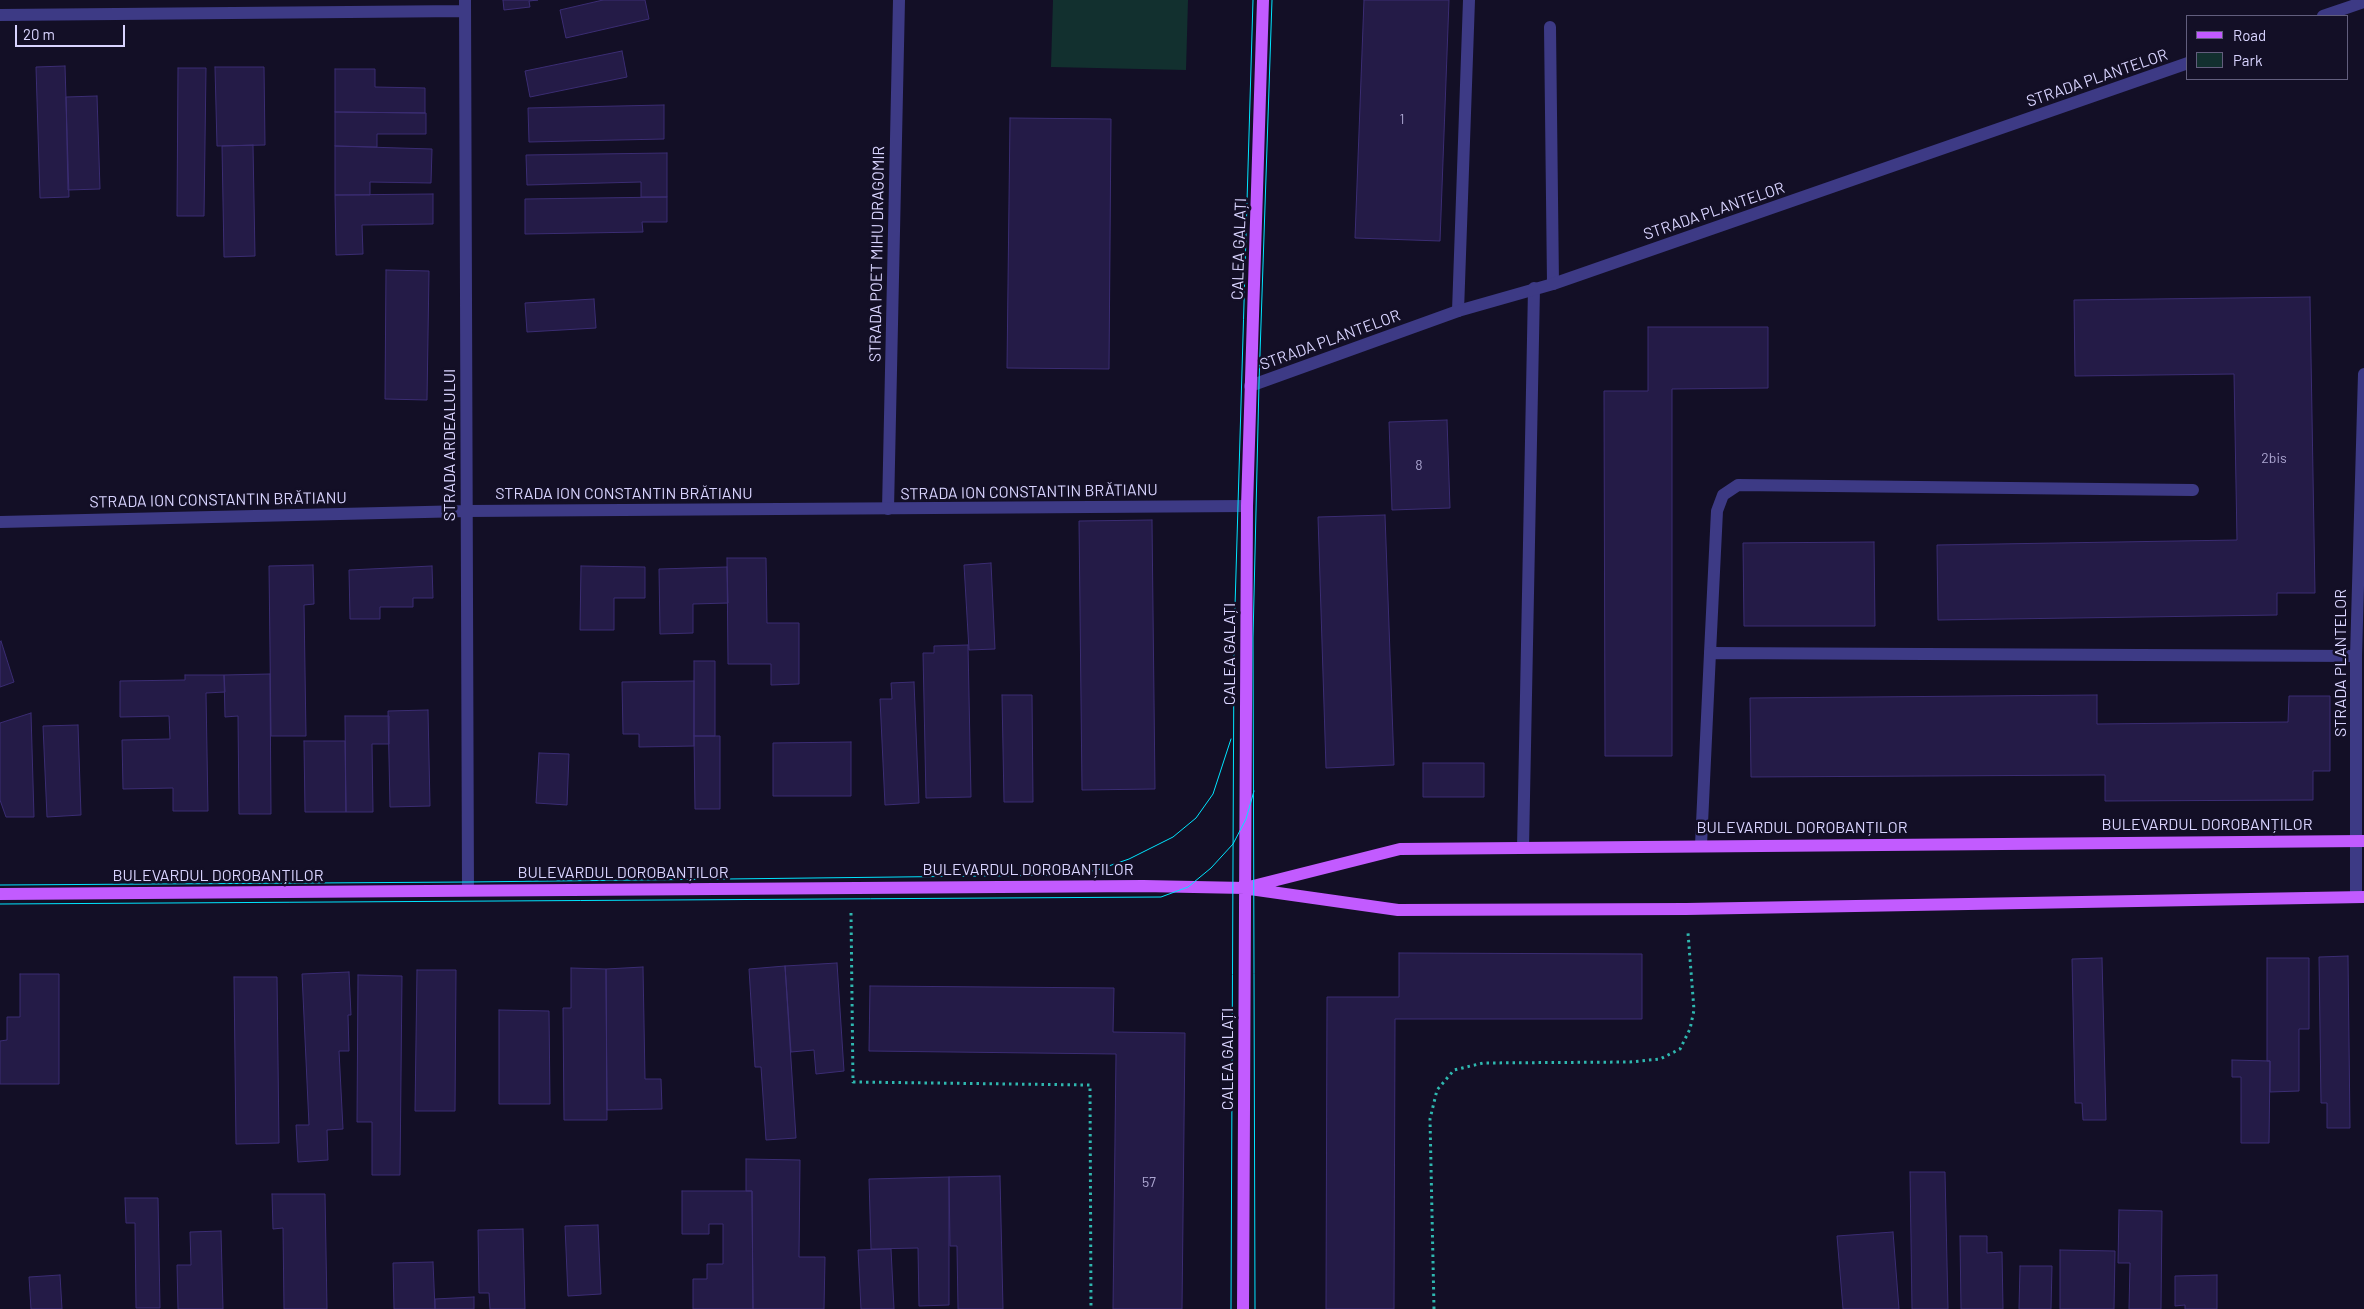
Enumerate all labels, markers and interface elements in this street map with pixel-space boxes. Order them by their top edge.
scale bar [18,15,128,47]
legend [2186,15,2349,80]
text: 20 m [23,25,55,43]
text: Road [2233,26,2266,44]
street label: STRADA PLANTELOR [2024,45,2170,111]
text: Park [2233,51,2262,69]
house number: 1 [1400,111,1404,127]
street label: STRADA POET MIHU DRAGOMIR [866,146,888,362]
street label: STRADA PLANTELOR [1641,178,1787,244]
street label: CALEA GALAȚI [1228,198,1250,300]
street label: STRADA PLANTELOR [1257,306,1403,374]
street label: STRADA ARDEALULUI [440,369,460,521]
house number: 2bis [2261,450,2287,466]
house number: 8 [1415,457,1423,473]
street label: STRADA ION CONSTANTIN BRĂTIANU [900,480,1158,504]
street label: STRADA ION CONSTANTIN BRĂTIANU [495,484,753,504]
street label: STRADA ION CONSTANTIN BRĂTIANU [89,488,347,512]
street label: STRADA PLANTELOR [2331,589,2351,737]
street label: CALEA GALAȚI [1220,603,1240,705]
street label: BULEVARDUL DOROBANȚILOR [2101,815,2313,835]
street label: BULEVARDUL DOROBANȚILOR [1696,818,1908,838]
street label: BULEVARDUL DOROBANȚILOR [922,860,1134,880]
street label: BULEVARDUL DOROBANȚILOR [517,863,729,883]
street label: BULEVARDUL DOROBANȚILOR [112,866,324,886]
street label: CALEA GALAȚI [1218,1008,1238,1110]
house number: 57 [1142,1174,1156,1190]

